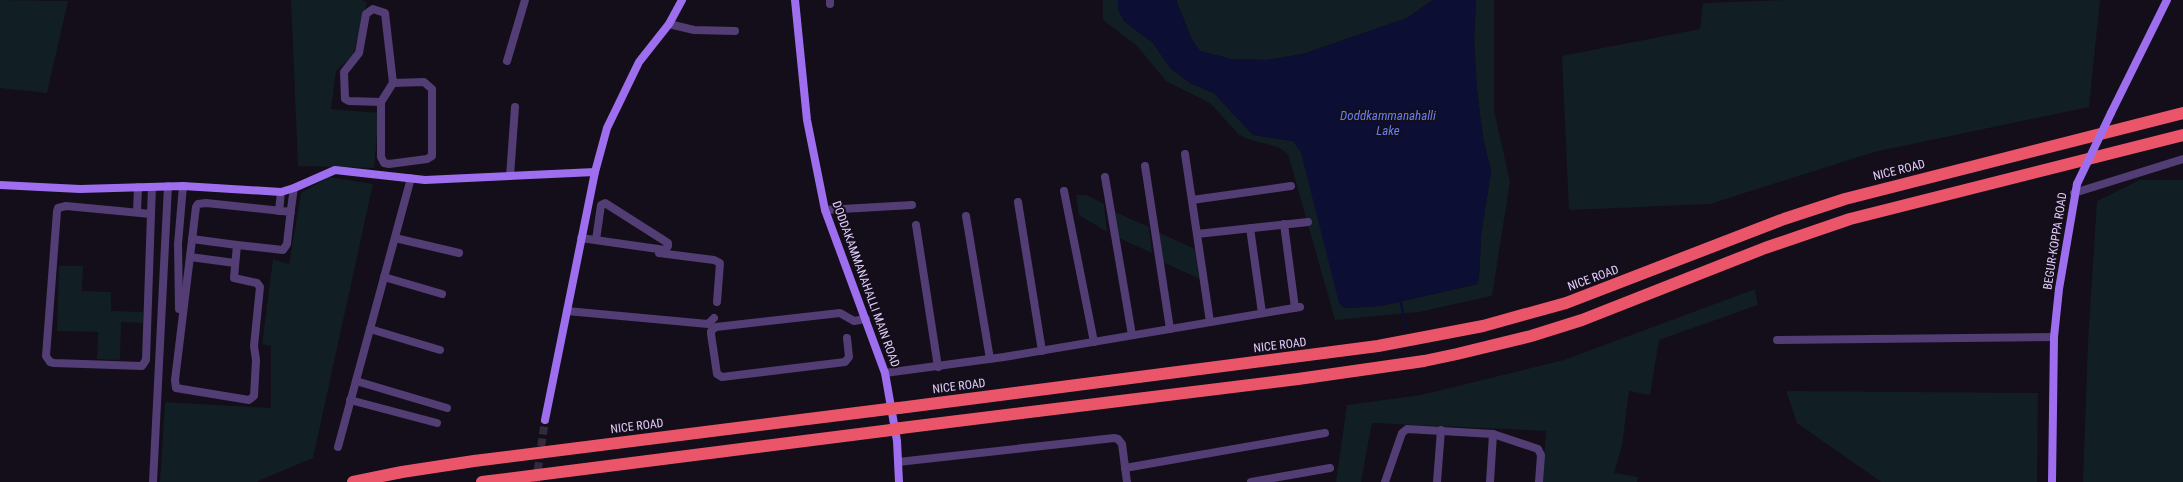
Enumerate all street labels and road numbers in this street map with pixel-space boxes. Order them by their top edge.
street label: NICE ROAD [1872,157,1927,183]
street label: BEGUR-KOPPA ROAD [2040,191,2070,291]
street label: DODDAKAMMANAHALLI MAIN ROAD [829,199,903,369]
street label: NICE ROAD [1566,262,1621,294]
street label: NICE ROAD [1253,335,1307,355]
street label: NICE ROAD [932,376,986,396]
street label: NICE ROAD [610,416,664,436]

